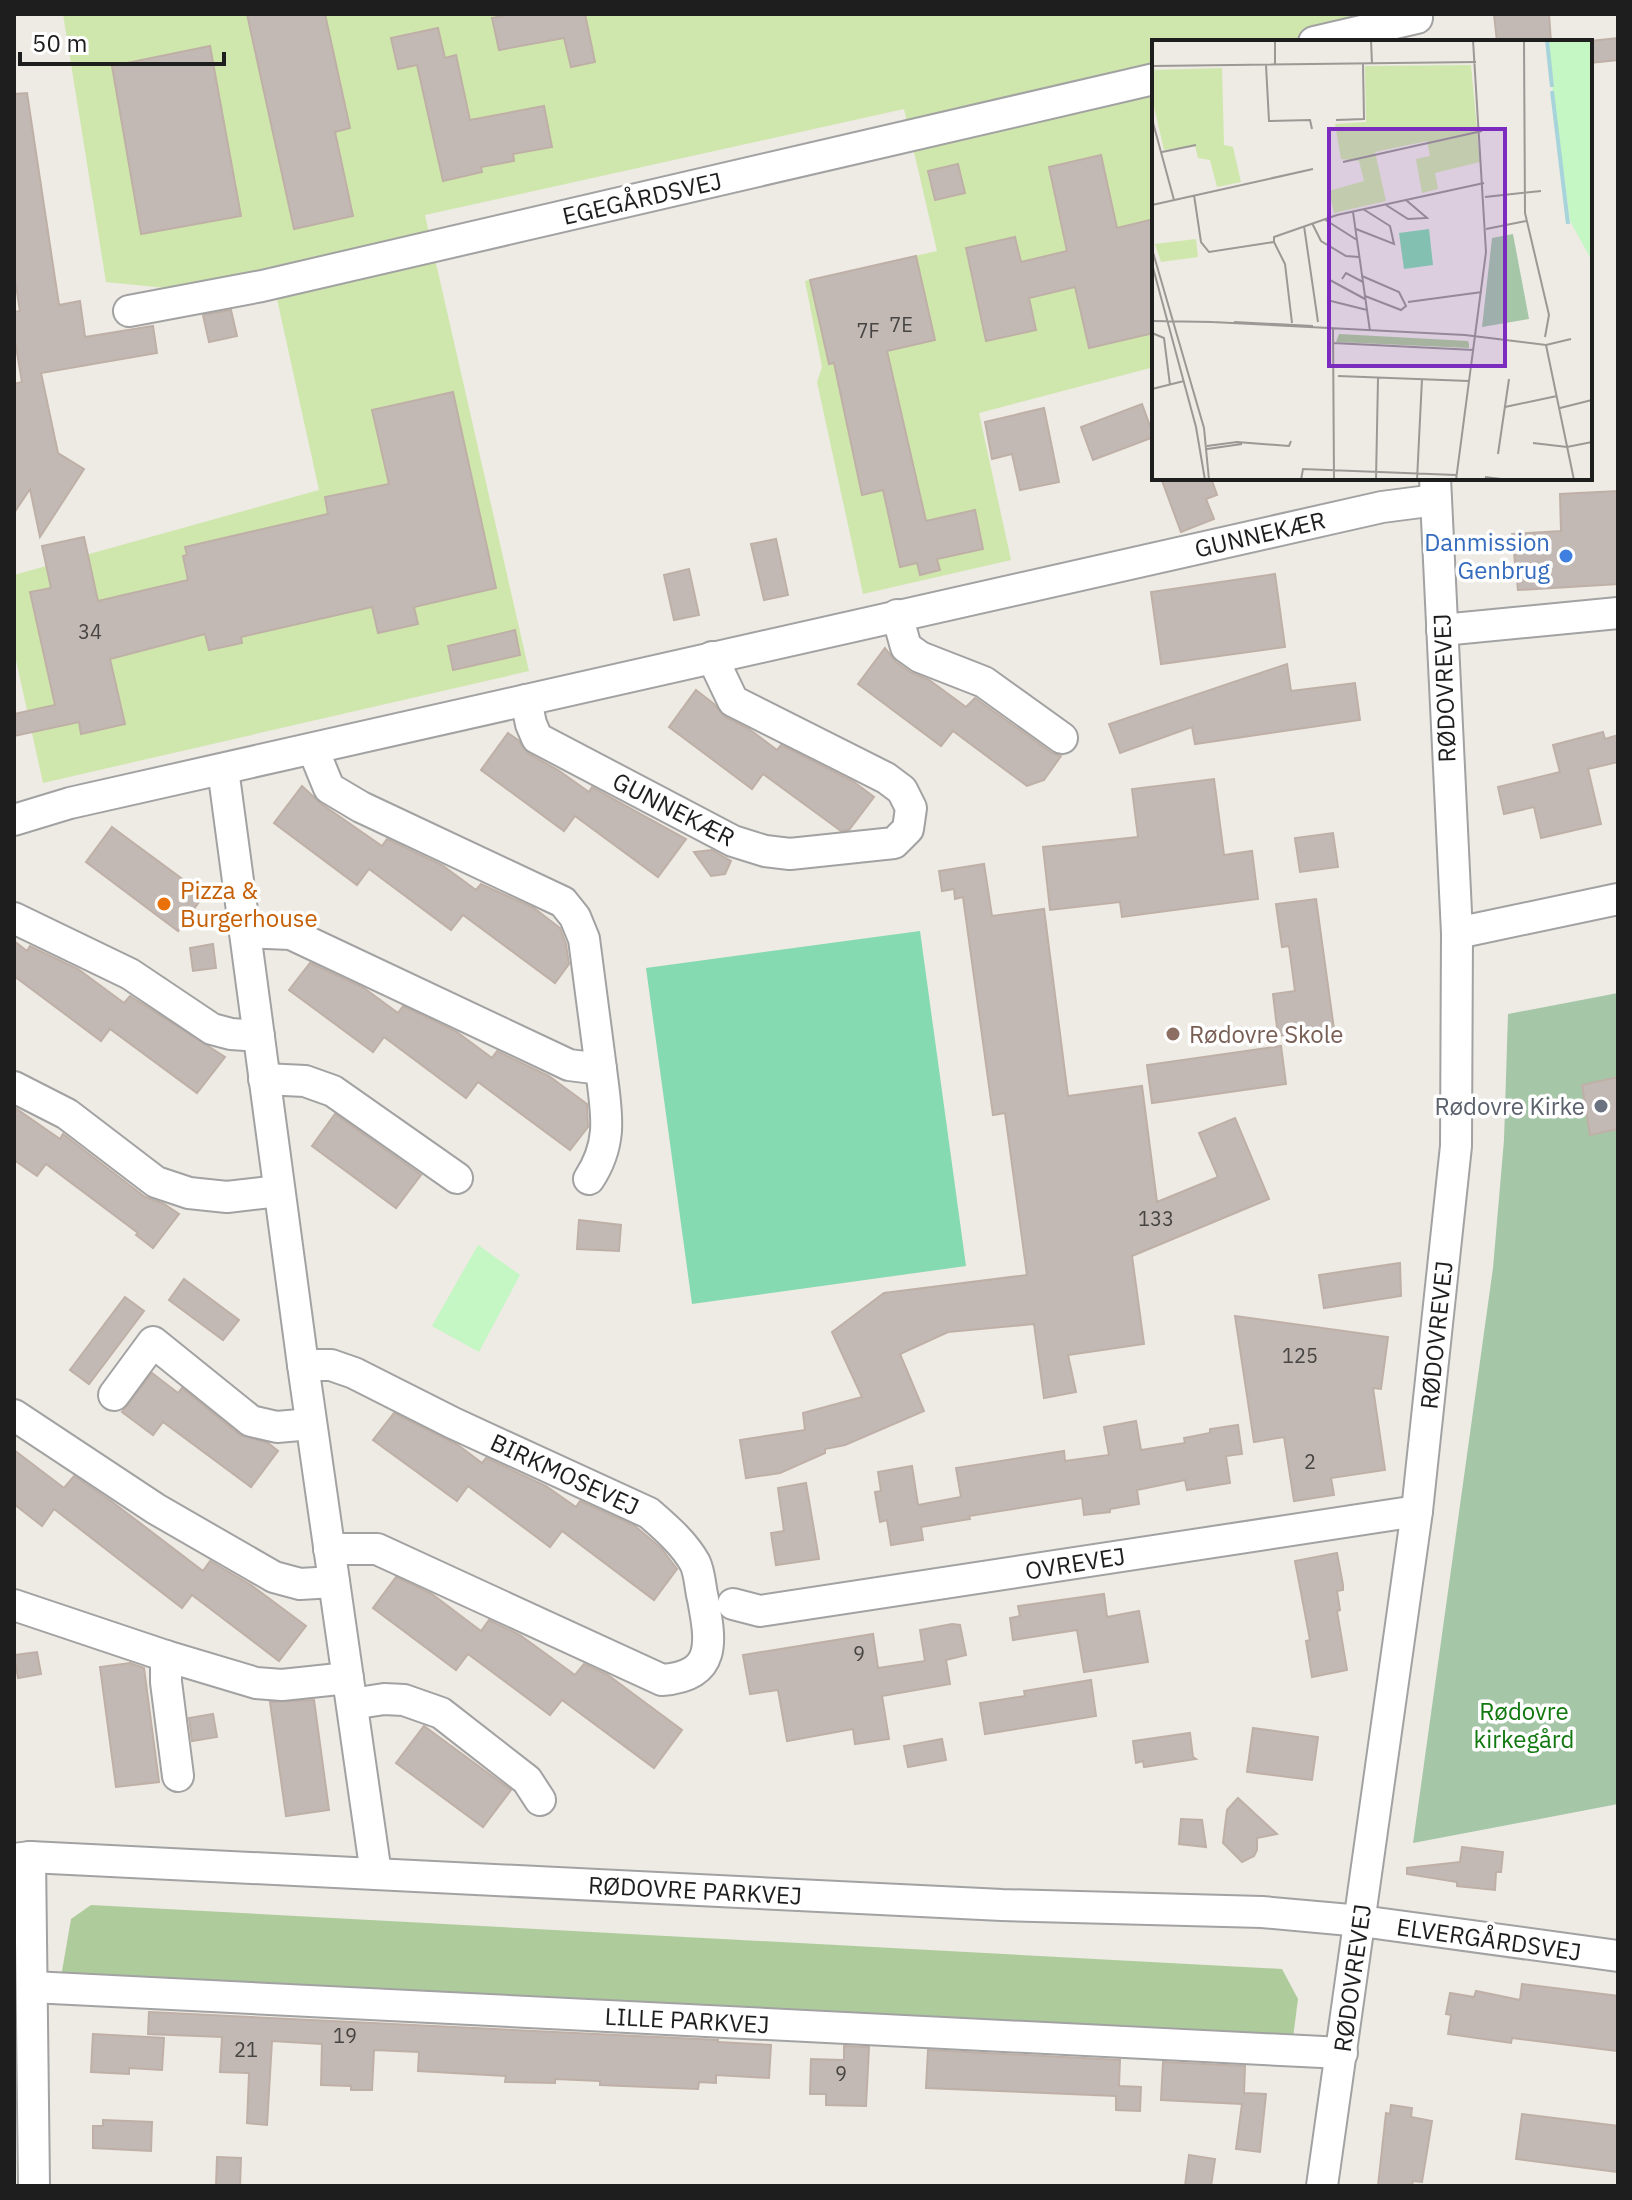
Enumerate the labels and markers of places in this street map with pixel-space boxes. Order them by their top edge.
place label: Danmission Genbrug [1424,526,1550,586]
marker: Danmission Genbrug [1557,547,1575,565]
place label: Pizza & Burgerhouse [180,874,318,934]
marker: Pizza & Burgerhouse [155,895,173,913]
place label: Rødovre Skole [1189,1018,1343,1050]
marker: Rødovre Skole [1164,1025,1182,1043]
place label: Rødovre Kirke [1434,1090,1585,1122]
marker: Rødovre Kirke [1592,1097,1610,1115]

